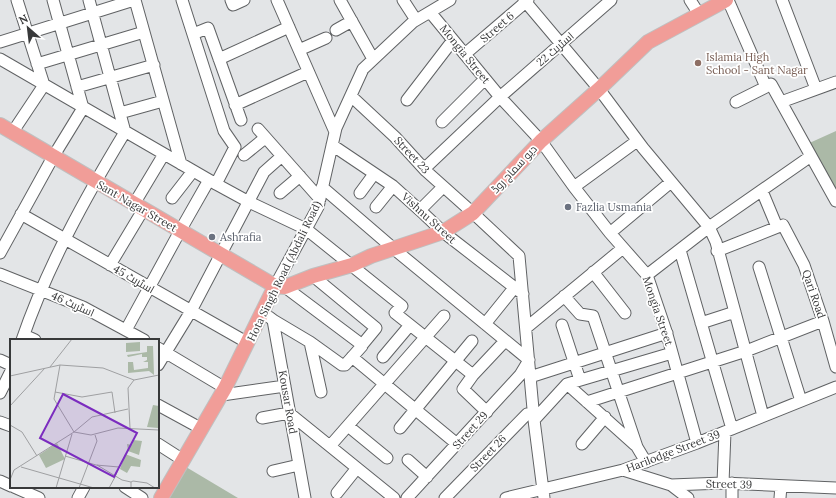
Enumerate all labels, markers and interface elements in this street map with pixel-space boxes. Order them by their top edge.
north arrow [8,8,48,48]
street label: Street 6 [477,8,517,46]
text: N [16,11,31,27]
street label: Mongia Street [437,21,494,87]
street label: اسٹریٹ 22 [533,29,577,69]
place label: Islamia High School - Sant Nagar [706,50,808,77]
marker: Islamia High School - Sant Nagar [693,58,703,68]
street label: Street 23 [391,133,433,177]
street label: دیو سماج روڈ [488,142,541,197]
street label: Sant Nagar Street [94,177,180,235]
street label: Vishnu Street [398,189,460,247]
street label: Hota Singh Road (Abdali Road) [244,199,325,344]
place label: Fazlia Usmania [576,200,652,214]
marker: Fazlia Usmania [563,202,573,212]
place label: Ashrafia [219,230,262,244]
marker: Ashrafia [207,232,217,242]
street label: اسٹریٹ 45 [111,262,157,296]
street label: Qari Road [799,268,829,321]
street label: Mongia Street [640,275,677,348]
street label: اسٹریٹ 46 [49,288,97,320]
inset map [10,339,159,488]
street label: Kousar Road [276,369,301,435]
street label: Street 29 [449,408,491,452]
street label: Harilodge Street 39 [624,427,722,475]
street label: Street 26 [467,431,509,475]
street label: Street 39 [706,477,752,491]

